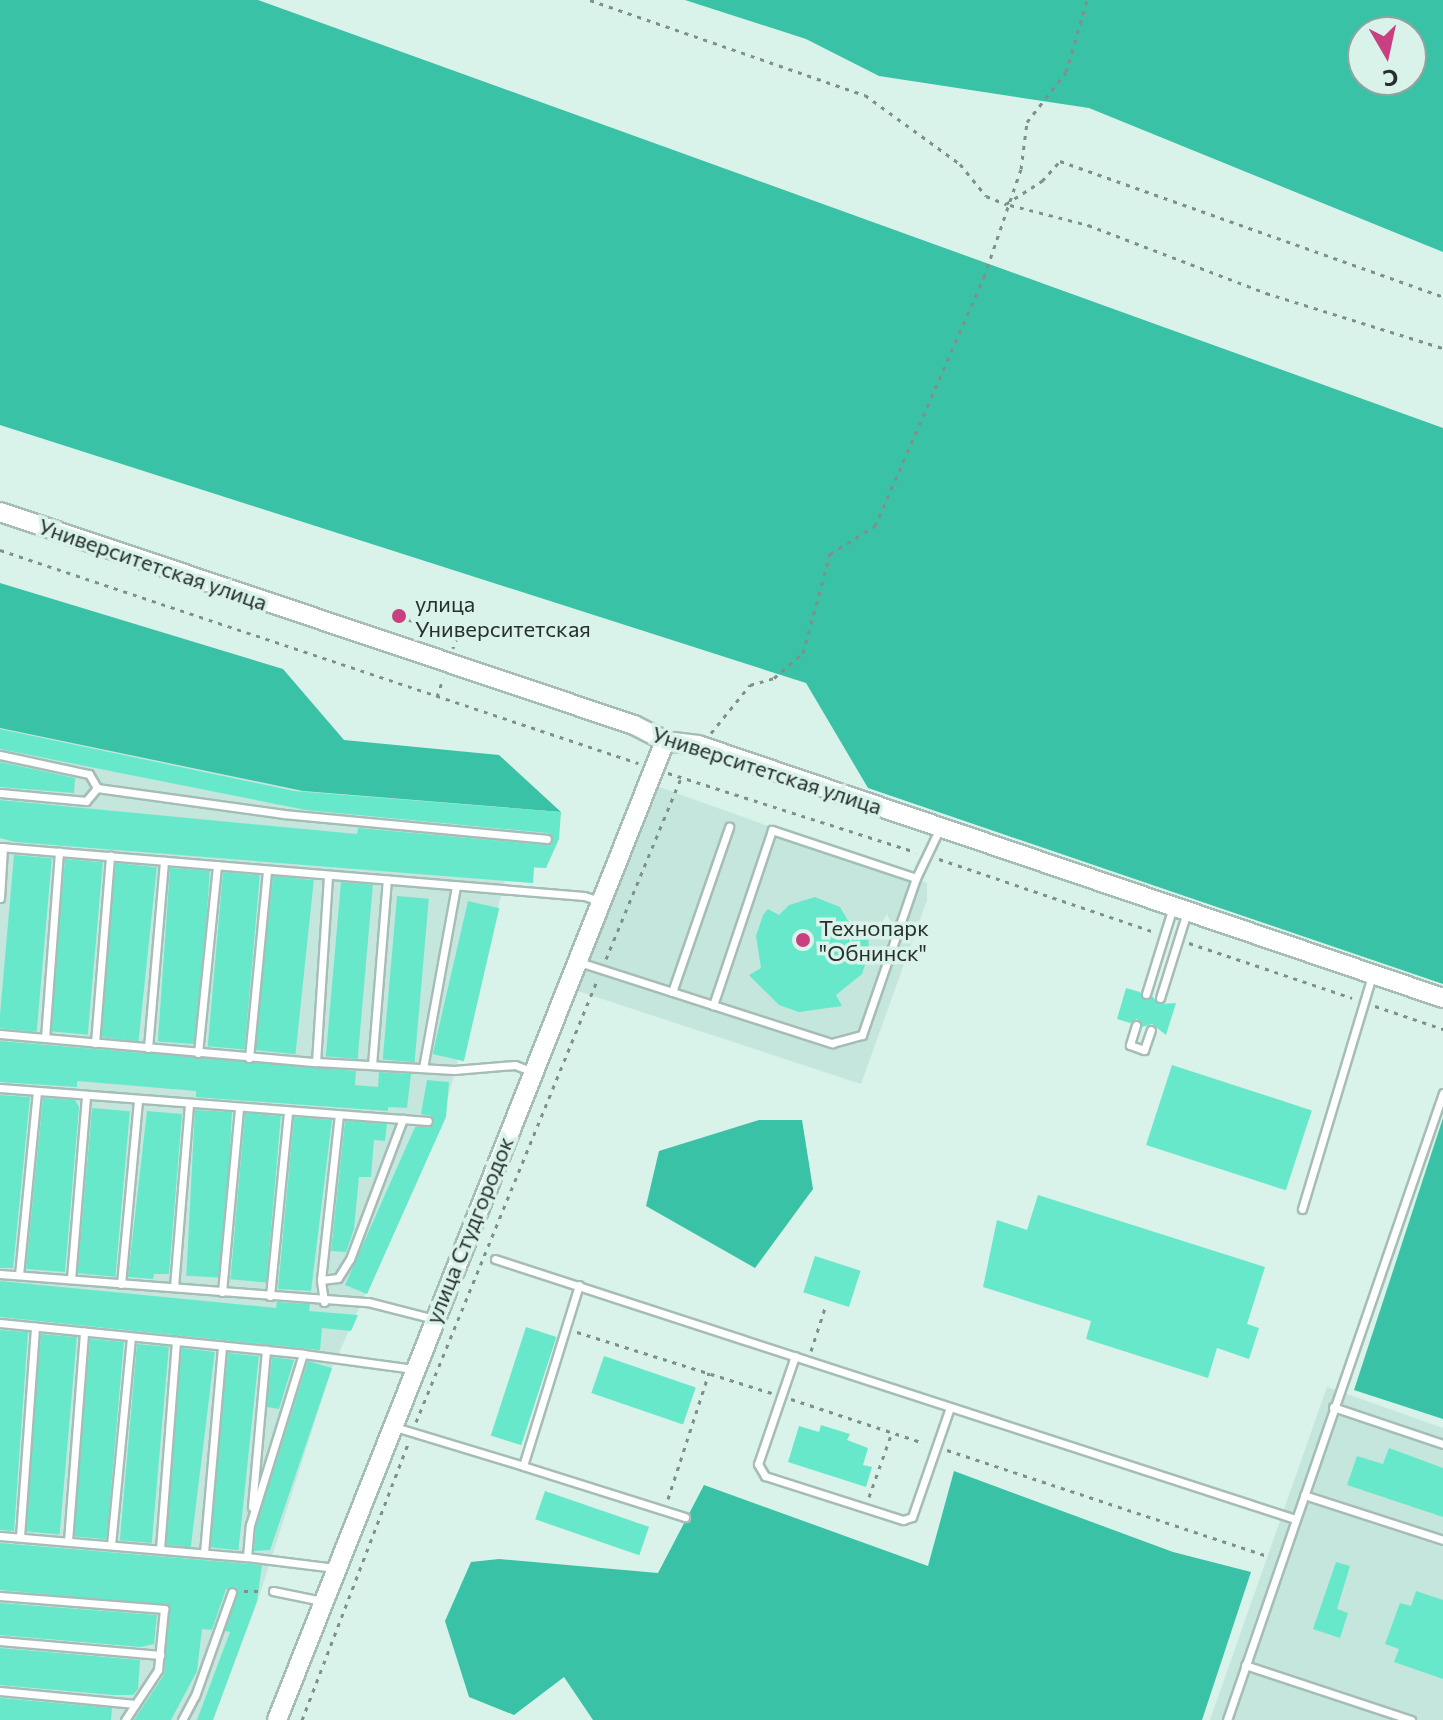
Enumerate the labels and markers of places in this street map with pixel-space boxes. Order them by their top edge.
place label: улица Университетская [415,590,591,642]
marker: улица Университетская [390,607,408,625]
place label: Технопарк "Обнинск" [819,914,929,966]
marker: Технопарк "Обнинск" [794,931,812,949]

